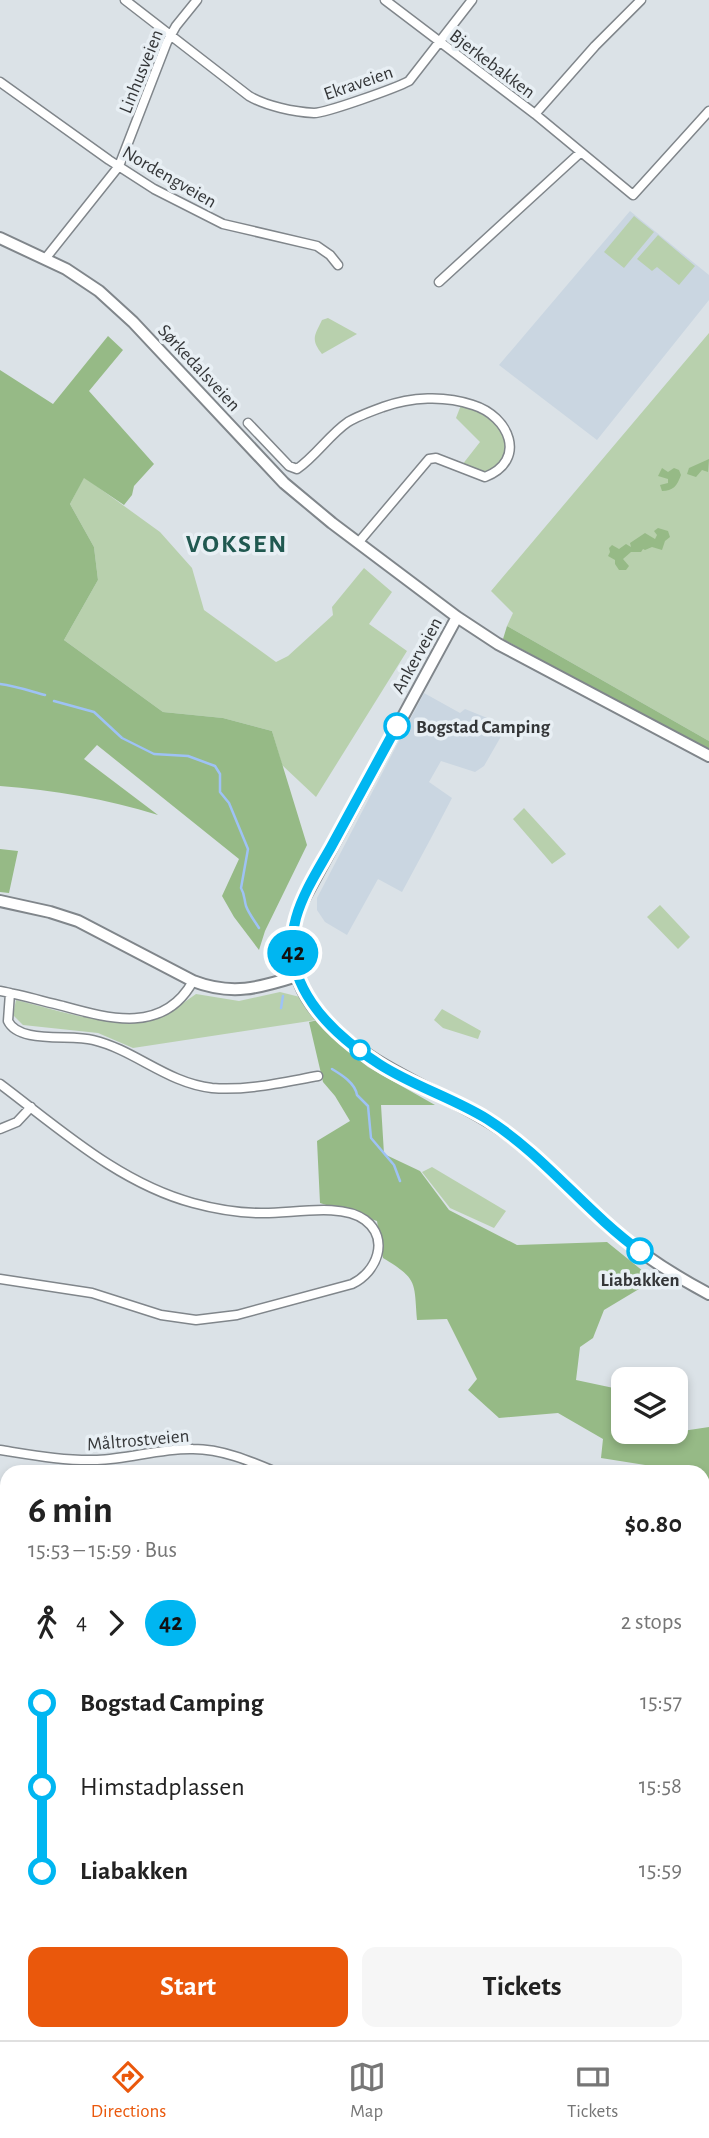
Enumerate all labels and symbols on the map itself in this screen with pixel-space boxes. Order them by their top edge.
street label: Bjerkebakken [446,26,538,102]
street label: Linhusveien [116,27,167,116]
street label: Ekraveien [321,63,396,104]
street label: Nordengveien [119,143,220,212]
street label: Sørkedalsveien [154,321,244,415]
district label: VOKSEN [186,531,288,557]
street label: Ankerveien [389,614,446,697]
marker: Bogstad Camping [384,713,410,739]
place label: Bogstad Camping [416,718,551,737]
line badge: 42 [262,930,324,976]
unlabelled marker [350,1040,370,1060]
marker: Liabakken [627,1238,653,1264]
place label: Liabakken [601,1271,679,1290]
street label: Måltrostveien [86,1427,190,1454]

